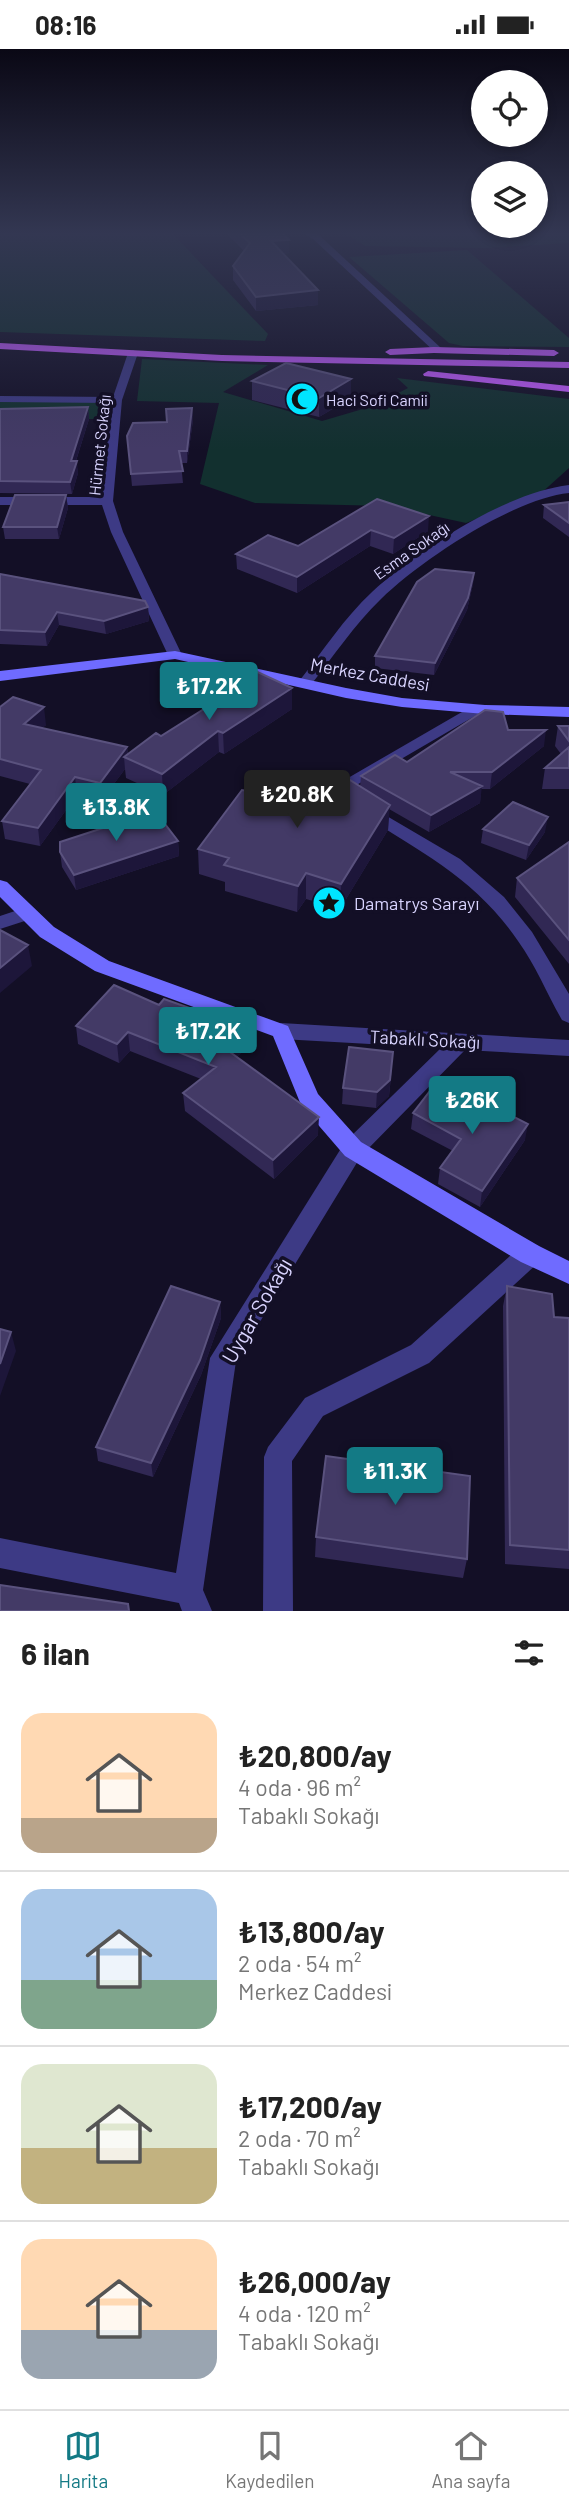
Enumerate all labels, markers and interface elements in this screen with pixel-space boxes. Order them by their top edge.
text: 08:16 [35,9,97,40]
map controls [471,70,548,238]
button: locate [471,70,548,147]
button: layers [471,161,548,238]
mosque icon: Haci Sofi Camii [283,380,321,418]
place label: Haci Sofi Camii [326,390,428,409]
street label: Hürmet Sokağı [84,394,114,496]
street label: Esma Sokağı [369,517,453,583]
street label: Merkez Caddesi [309,653,431,695]
pin: ₺17.2K [152,663,266,722]
text: ₺17.2K [176,671,242,699]
pin: ₺20.8K [240,771,354,830]
text: ₺20.8K [260,779,334,807]
pin: ₺13.8K [59,783,173,843]
text: ₺13.8K [82,792,150,820]
place icon: Damatrys Sarayı [310,884,348,922]
place label: Damatrys Sarayı [354,892,479,914]
pin: ₺17.2K [151,1007,265,1067]
text: ₺17.2K [175,1016,241,1044]
street label: Tabaklı Sokağı [369,1025,481,1053]
pin: ₺26K [431,1077,513,1136]
text: ₺26K [445,1085,499,1113]
street label: Uygar Sokağı [216,1253,296,1367]
pin: ₺11.3K [338,1447,452,1507]
text: ₺11.3K [363,1456,427,1484]
icon: filters [510,1634,548,1672]
text: 6 ilan [21,1635,90,1671]
text: ₺20,800/ay [238,1737,392,1773]
icon: home [77,1741,161,1825]
text: 4 oda · 96 m² [238,1773,361,1801]
text: Tabaklı Sokağı [238,1801,379,1829]
text: ₺13,800/ay [238,1913,385,1949]
icon: home [77,1917,161,2001]
text: 2 oda · 54 m² [238,1949,361,1977]
text: Merkez Caddesi [238,1977,392,2005]
text: ₺17,200/ay [238,2088,382,2124]
icon: home [77,2092,161,2176]
text: 2 oda · 70 m² [238,2124,361,2152]
text: Tabaklı Sokağı [238,2152,379,2180]
text: ₺26,000/ay [238,2263,391,2299]
icon: home [77,2267,161,2351]
text: 4 oda · 120 m² [238,2299,371,2327]
text: Tabaklı Sokağı [238,2327,379,2355]
tab: Harita [59,2427,108,2492]
tab: Kaydedilen [225,2427,315,2492]
tab: Ana sayfa [432,2427,510,2492]

